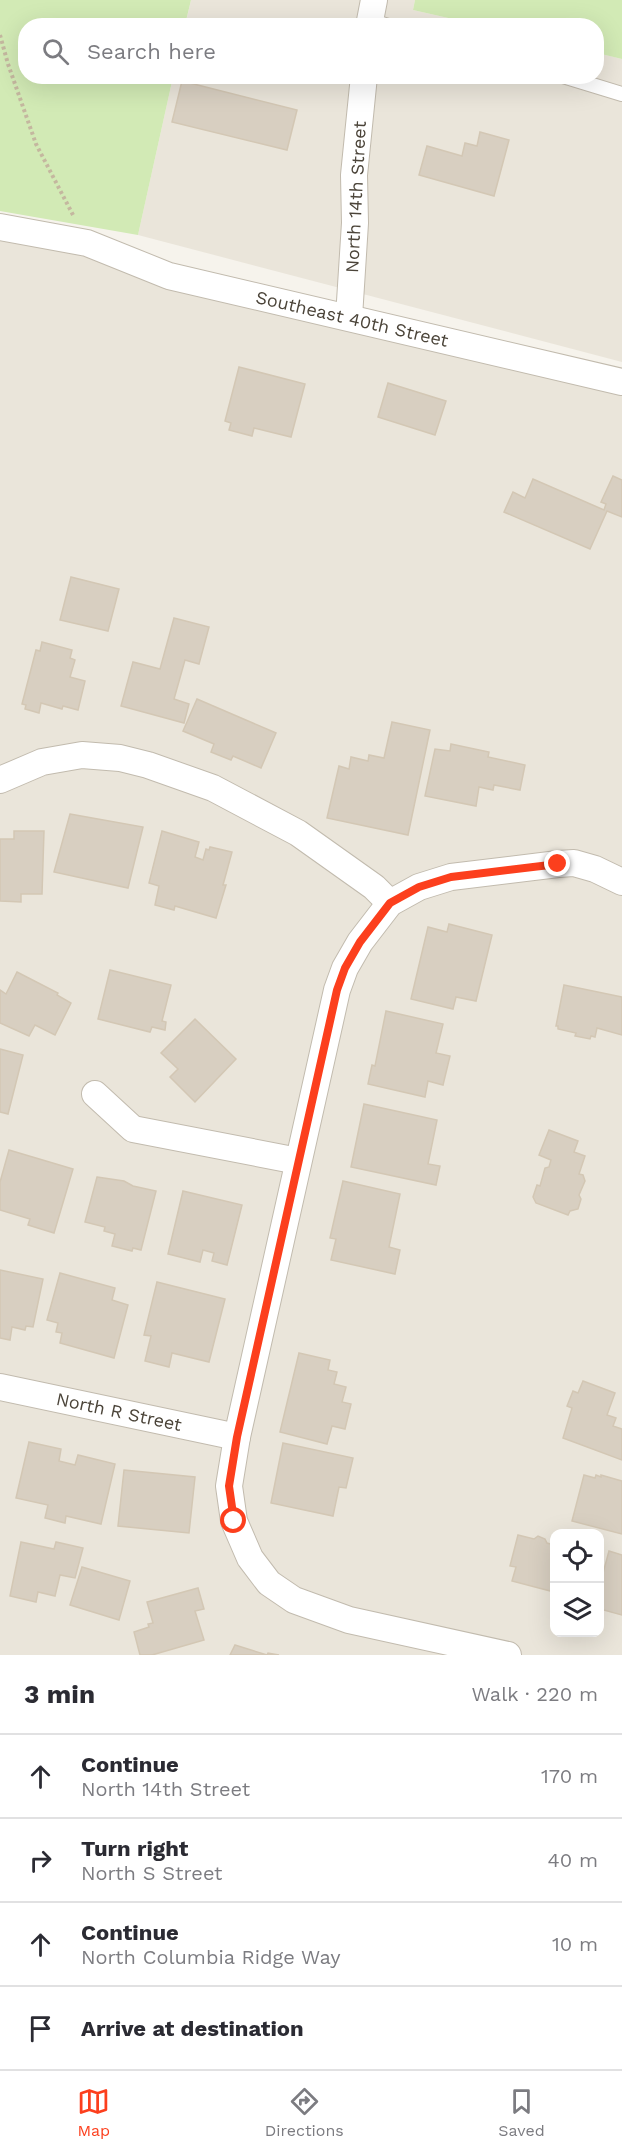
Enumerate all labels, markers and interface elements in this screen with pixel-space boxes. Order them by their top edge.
search box [18,18,604,84]
icon: search [39,35,72,68]
text: Search here [87,39,216,64]
street label: North 14th Street [341,120,370,273]
street label: Southeast 40th Street [254,286,451,351]
route end [544,850,570,876]
street label: North R Street [54,1388,184,1435]
route start [220,1507,246,1533]
map controls [550,1529,604,1637]
button: locate [550,1529,604,1583]
button: layers [550,1583,604,1637]
text: 3 min [24,1679,95,1709]
text: Walk · 220 m [471,1682,598,1706]
text: Continue [81,1752,179,1777]
icon: ahead [24,1760,57,1793]
text: 170 m [541,1764,598,1788]
text: North 14th Street [81,1777,250,1801]
text: Turn right [81,1836,188,1861]
icon: right [24,1844,57,1877]
text: 40 m [547,1848,598,1872]
text: North S Street [81,1861,223,1885]
text: Continue [81,1920,179,1945]
icon: ahead [24,1928,57,1961]
text: 10 m [552,1932,598,1956]
text: North Columbia Ridge Way [81,1945,341,1969]
icon: arrive [24,2012,57,2045]
text: Arrive at destination [81,2016,304,2041]
tab: Map [77,2085,110,2140]
tab: Directions [265,2085,344,2140]
tab: Saved [498,2085,545,2140]

